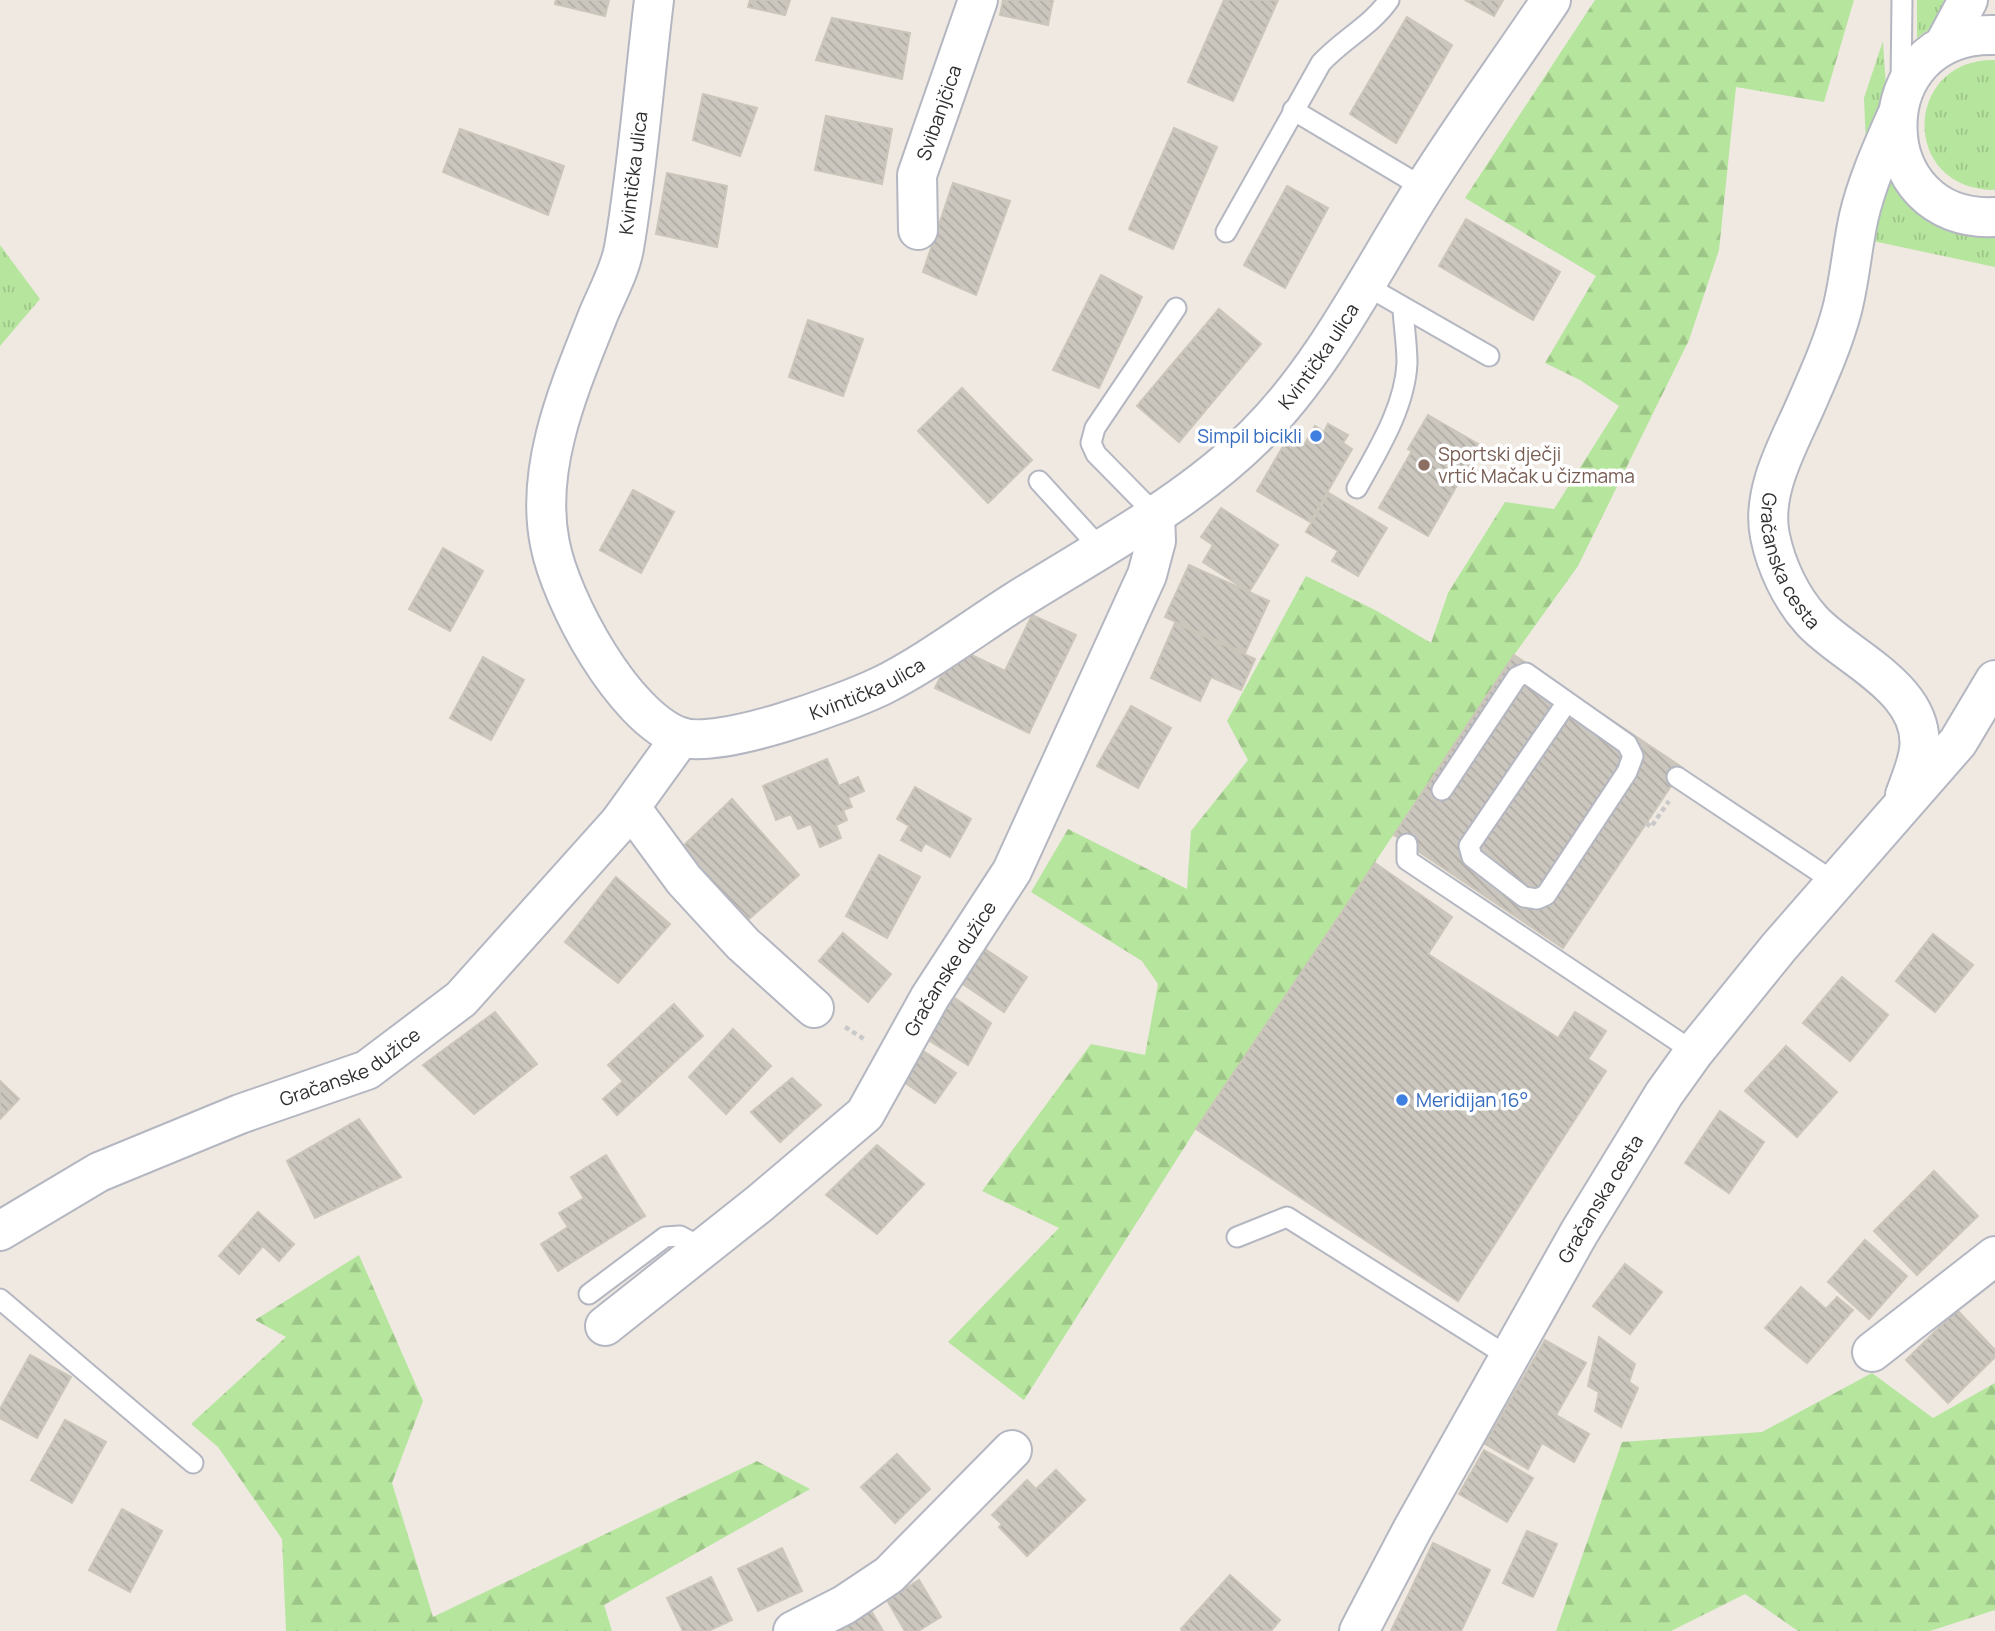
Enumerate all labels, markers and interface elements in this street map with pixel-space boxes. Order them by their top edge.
street label: Svibanjčica [910,61,967,164]
street label: Kvintička ulica [613,110,653,236]
street label: Kvintička ulica [1272,298,1365,415]
place label: Simpil bicikli [1197,423,1302,449]
marker: Simpil bicikli [1308,428,1324,444]
place label: Sportski dječji vrtić Mačak u čizmama [1438,441,1635,489]
marker: Sportski dječji vrtić Mačak u čizmama [1416,457,1432,473]
street label: Gračanska cesta [1755,491,1826,635]
street label: Kvintička ulica [806,651,930,726]
street label: Gračanske dužice [898,896,1002,1041]
street label: Gračanske dužice [276,1021,426,1112]
place label: Meridijan 16° [1416,1087,1528,1113]
marker: Meridijan 16° [1394,1092,1410,1108]
street label: Gračanska cesta [1552,1130,1649,1268]

